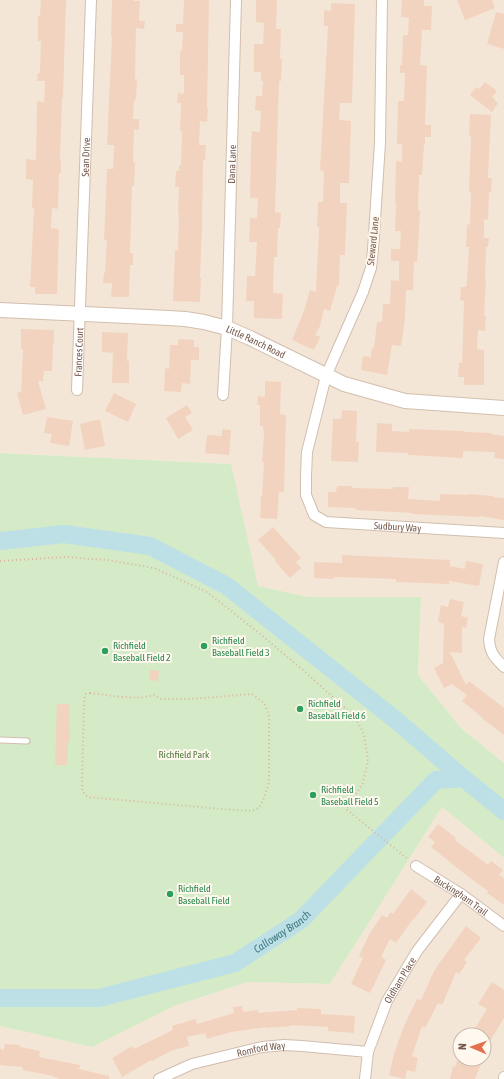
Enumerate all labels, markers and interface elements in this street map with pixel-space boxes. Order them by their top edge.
street label: Sean Drive [79,137,92,177]
street label: Dana Lane [225,144,238,184]
street label: Steward Lane [365,216,381,266]
street label: Little Ranch Road [225,323,287,360]
street label: Frances Court [72,327,85,377]
street label: Sudbury Way [374,519,422,533]
place label: Richfield Baseball Field 3 [212,635,270,658]
place label: Richfield Baseball Field 2 [113,640,171,663]
marker: Richfield Baseball Field 3 [199,641,209,651]
marker: Richfield Baseball Field 2 [100,646,110,656]
place label: Richfield Baseball Field 6 [308,698,366,721]
marker: Richfield Baseball Field 6 [295,704,305,714]
park label: Richfield Park [159,749,210,760]
place label: Richfield Baseball Field 5 [321,784,379,807]
marker: Richfield Baseball Field 5 [308,790,318,800]
street label: Buckingham Trail [432,873,491,918]
place label: Richfield Baseball Field [178,883,230,906]
marker: Richfield Baseball Field [165,889,175,899]
water label: Calloway Branch [251,907,313,955]
street label: Oldham Place [382,955,418,1005]
north arrow [452,1027,492,1067]
street label: Romford Way [236,1039,286,1058]
text: N [456,1043,468,1050]

